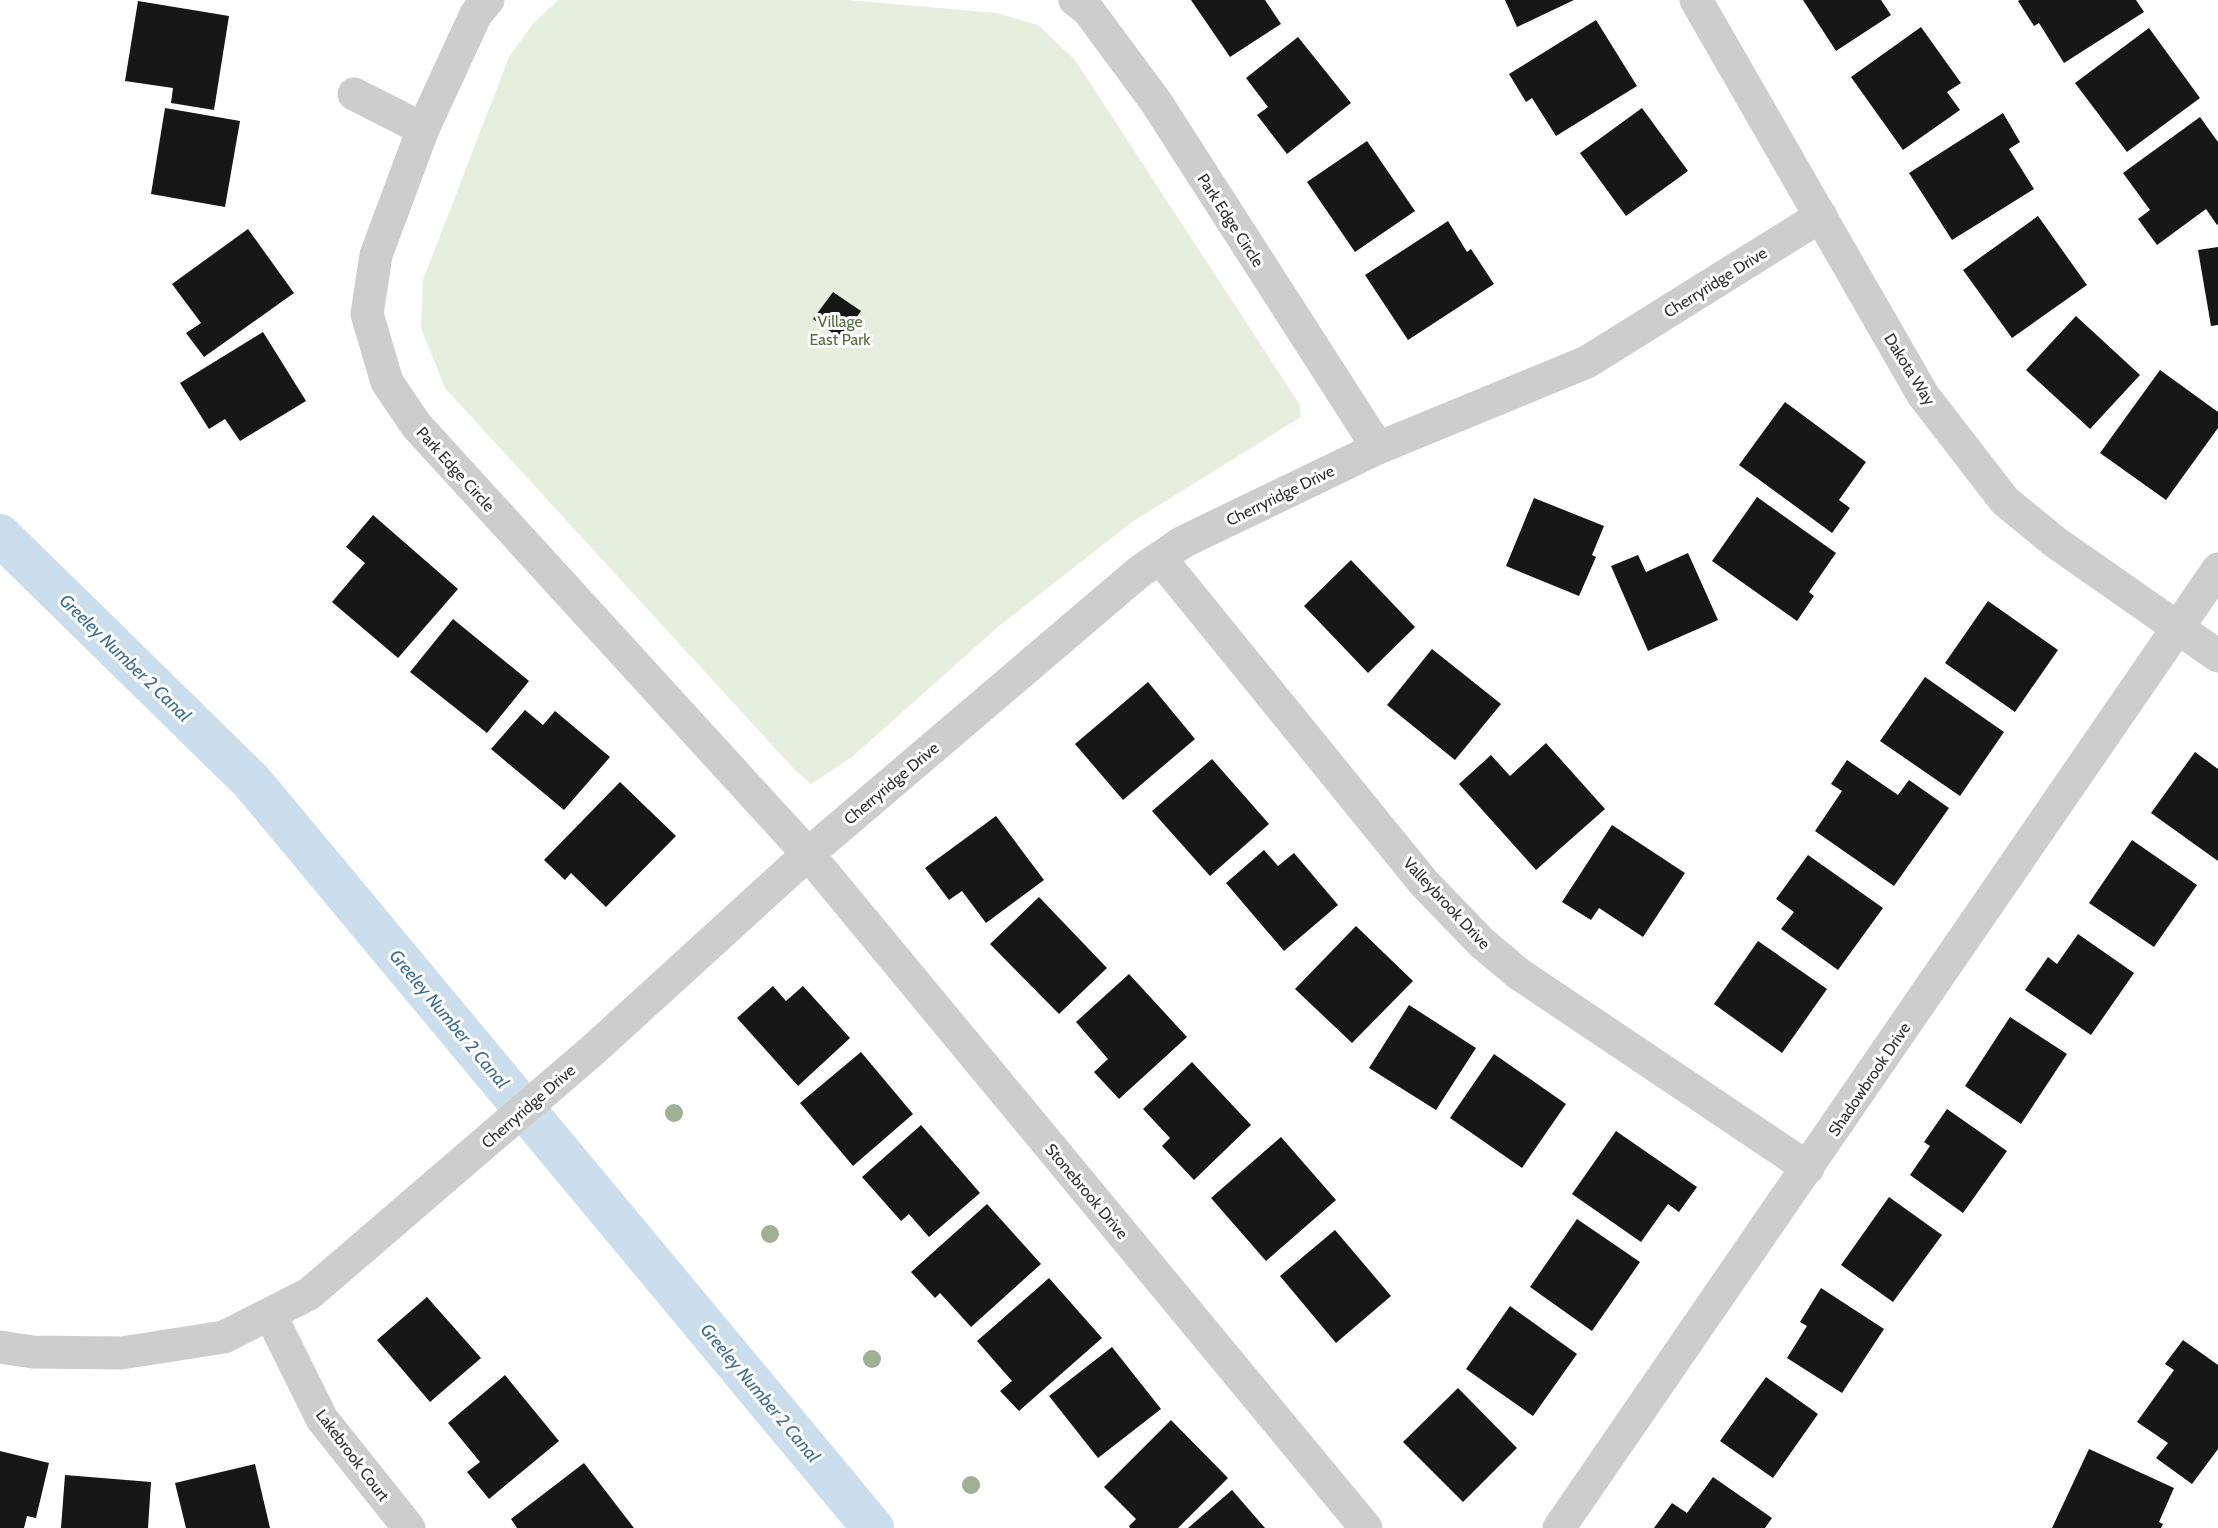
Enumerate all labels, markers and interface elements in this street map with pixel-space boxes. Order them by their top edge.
street label: Park Edge Circle [1193,170,1268,270]
street label: Cherryridge Drive [1660,243,1770,322]
park label: Village East Park [810,312,871,349]
street label: Dakota Way [1880,330,1939,409]
street label: Park Edge Circle [413,423,499,516]
street label: Cherryridge Drive [1223,461,1337,530]
water label: Greeley Number 2 Canal [55,590,196,727]
street label: Cherryridge Drive [840,738,943,829]
street label: Valleybrook Drive [1399,854,1494,953]
water label: Greeley Number 2 Canal [385,945,514,1093]
street label: Shadowbrook Drive [1824,1019,1914,1140]
street label: Cherryridge Drive [478,1061,579,1152]
street label: Stonebrook Drive [1041,1140,1132,1243]
water label: Greeley Number 2 Canal [696,1319,825,1467]
street label: Lakebrook Court [312,1406,394,1505]

